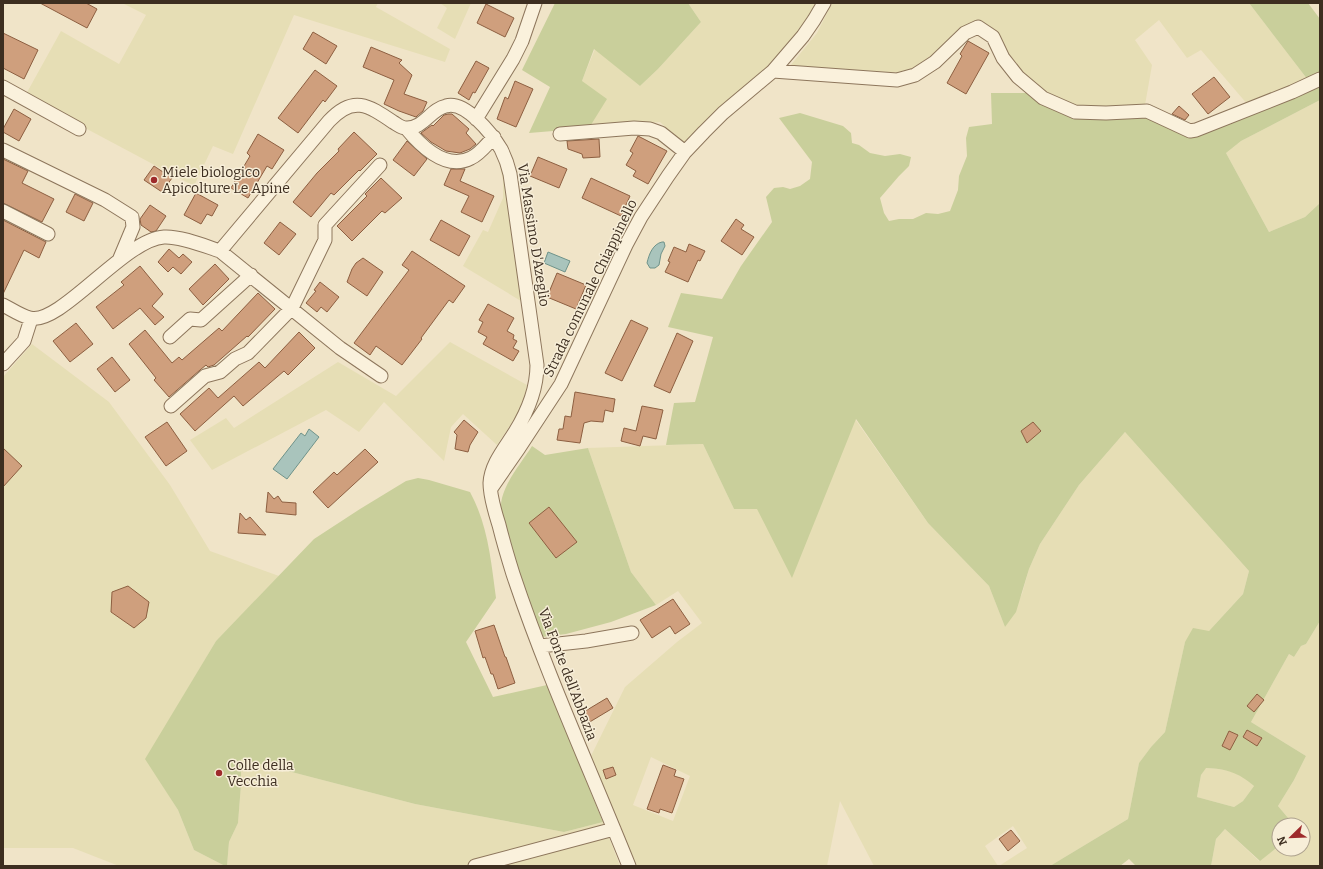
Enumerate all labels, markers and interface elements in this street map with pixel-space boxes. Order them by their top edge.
street label: Via Massimo D'Azeglio [514,162,553,308]
place label: Miele biologico Apicolture Le Apine [162,164,290,197]
marker: Miele biologico Apicolture Le Apine [149,175,159,185]
street label: Strada comunale Chiappinello [540,197,641,380]
street label: Via Fonte dell'Abbazia [534,605,601,743]
place label: Colle della Vecchia [227,757,294,790]
marker: Colle della Vecchia [214,768,224,778]
north arrow [1271,817,1311,857]
text: N [1274,834,1290,847]

